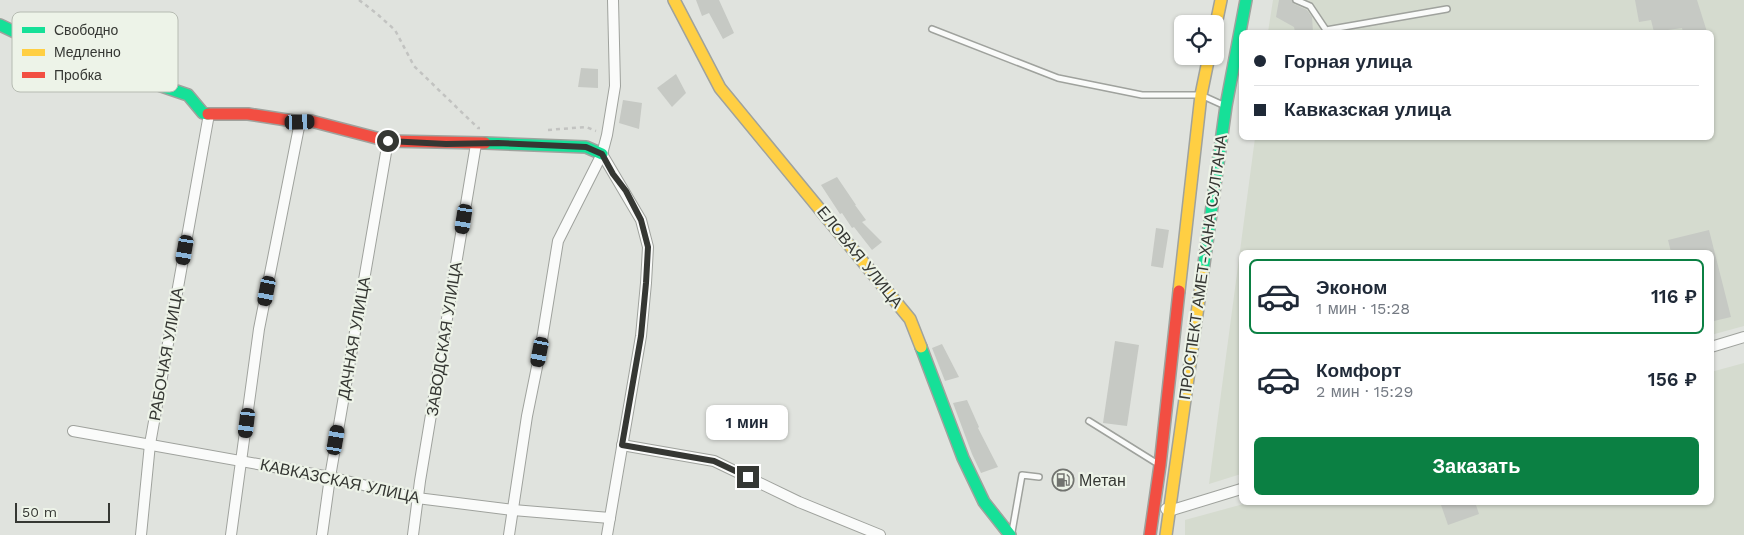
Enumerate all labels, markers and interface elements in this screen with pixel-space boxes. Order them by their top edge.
legend [12,12,178,92]
map controls [1174,15,1224,65]
button: locate [1174,15,1224,65]
text: Свободно [54,22,119,38]
text: Медленно [54,44,121,60]
text: Горная улица [1284,50,1412,73]
text: Пробка [54,67,102,83]
text: Кавказская улица [1284,98,1451,121]
car [284,114,315,130]
route start [377,130,399,152]
street label: ПРОСПЕКТ АМЕТ-ХАНА СУЛТАНА [1175,133,1231,401]
street label: ЕЛОВАЯ УЛИЦА [813,202,907,312]
car [454,203,473,235]
car [175,234,194,266]
street label: ЗАВОДСКАЯ УЛИЦА [422,260,466,418]
icon: car [1256,274,1301,319]
car [256,275,277,307]
street label: ДАЧНАЯ УЛИЦА [334,275,374,401]
text: Эконом [1316,276,1387,299]
street label: РАБОЧАЯ УЛИЦА [145,285,187,422]
text: 116 ₽ [1651,285,1697,308]
text: 1 мин · 15:28 [1316,299,1410,318]
car [529,336,550,368]
icon: car [1256,357,1301,402]
text: Комфорт [1316,359,1401,382]
text: 156 ₽ [1648,368,1697,391]
text: 2 мин · 15:29 [1316,382,1413,401]
callout: 1 мин [707,404,789,440]
car [237,407,256,439]
text: 1 мин [726,413,768,432]
car [326,424,345,456]
button: Заказать [1254,437,1699,495]
street label: КАВКАЗСКАЯ УЛИЦА [258,455,422,507]
route end [737,466,759,488]
fuel station icon: Метан [1051,468,1075,492]
place label: Метан [1079,471,1126,490]
scale bar [15,500,110,523]
text: 50 m [22,504,57,520]

